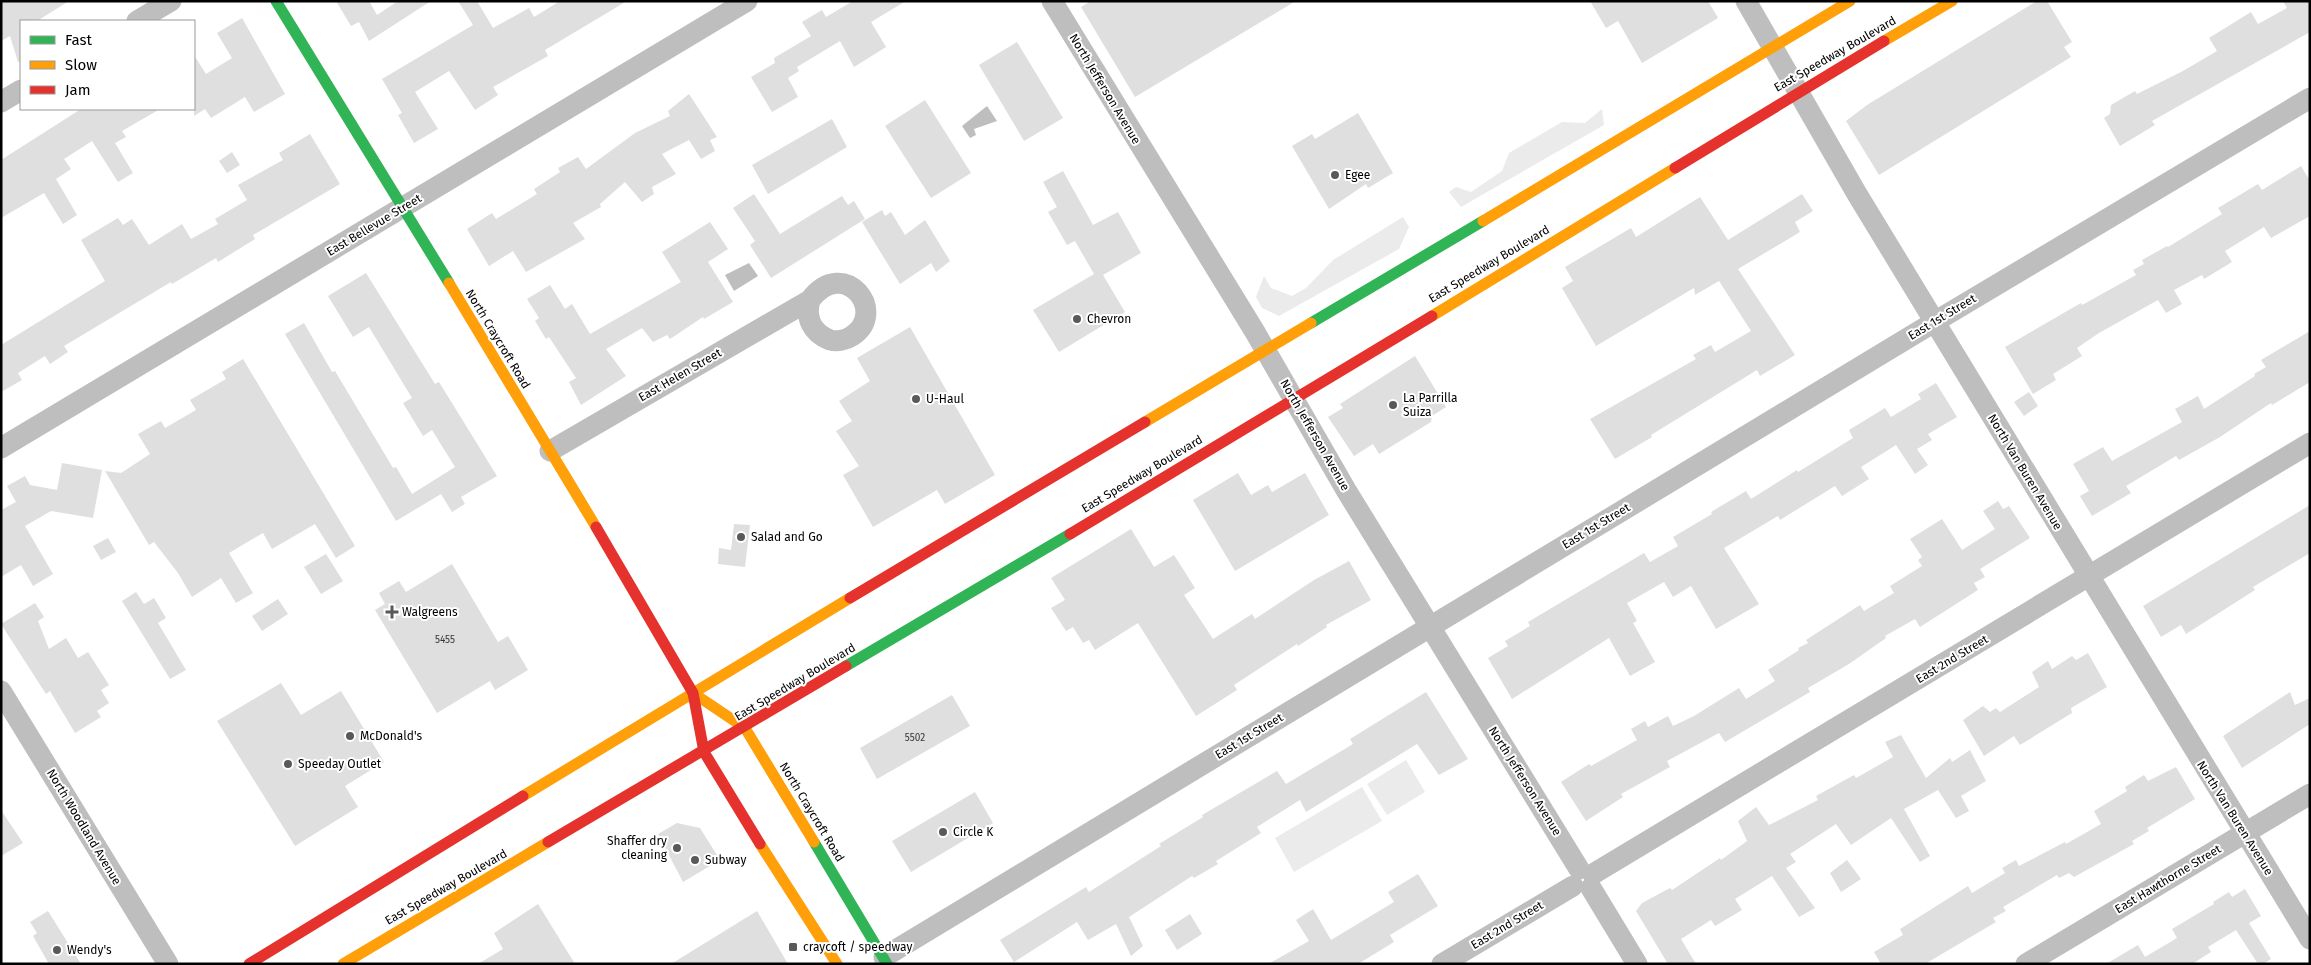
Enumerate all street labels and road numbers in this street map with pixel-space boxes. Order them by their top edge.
street label: East Speedway Boulevard [1772,13,1898,95]
street label: North Jefferson Avenue [1067,31,1143,147]
street label: East Bellevue Street [324,191,425,259]
street label: East Speedway Boulevard [1426,222,1552,306]
street label: North Craycroft Road [463,287,533,391]
street label: East 1st Street [1906,291,1979,343]
street label: East Helen Street [636,345,724,404]
street label: North Jefferson Avenue [1277,377,1353,493]
street label: North Van Buren Avenue [1985,412,2065,532]
street label: East Speedway Boulevard [1079,432,1205,516]
street label: East 1st Street [1560,500,1633,552]
street label: East 2nd Street [1913,632,1991,686]
street label: East Speedway Boulevard [732,640,858,724]
street label: East 1st Street [1213,710,1286,762]
street label: North Jefferson Avenue [1486,724,1564,838]
street label: North Van Buren Avenue [2194,758,2276,878]
street label: North Craycroft Road [777,760,847,864]
street label: North Woodland Avenue [44,767,124,887]
street label: East Hawthorne Street [2112,841,2224,916]
street label: East Speedway Boulevard [383,846,509,928]
street label: East 2nd Street [1468,898,1546,952]

